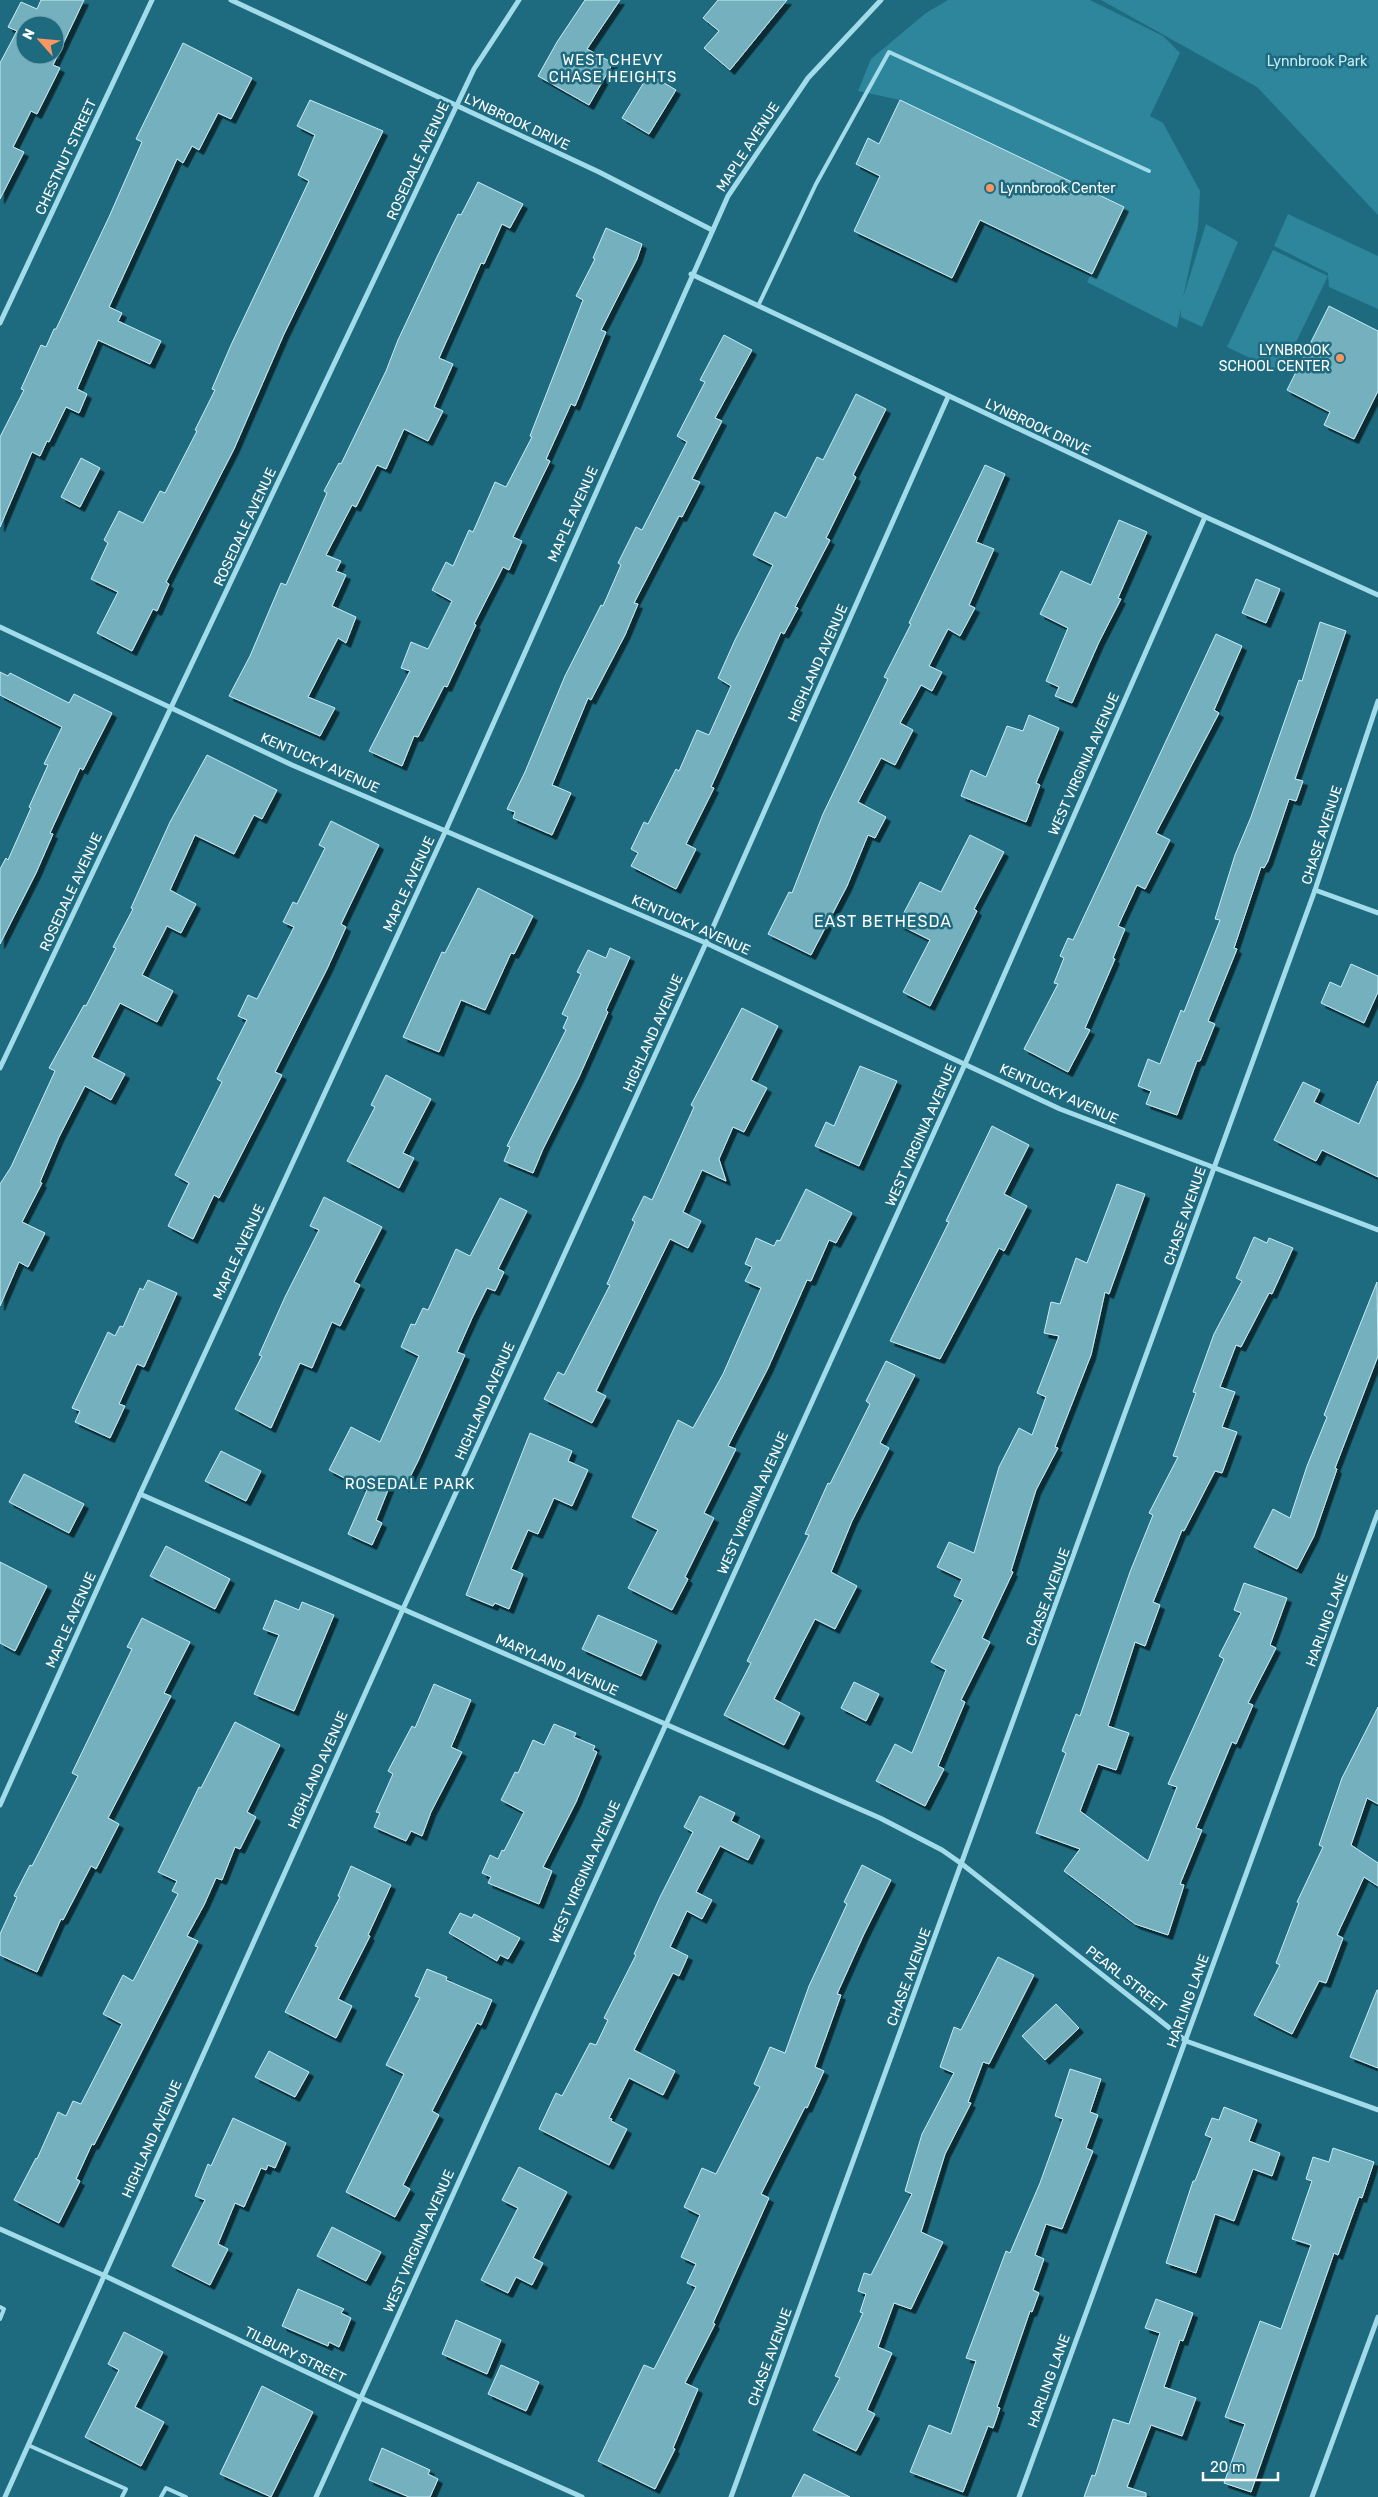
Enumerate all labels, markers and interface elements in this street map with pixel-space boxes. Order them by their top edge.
north arrow [15,15,65,65]
text: N [19,26,39,43]
district label: WEST CHEVY CHASE HEIGHTS [549,51,677,86]
park label: Lynnbrook Park [1267,53,1368,70]
street label: LYNBROOK DRIVE [461,90,573,154]
street label: CHESTNUT STREET [32,96,100,218]
street label: ROSEDALE AVENUE [383,99,453,223]
street label: MAPLE AVENUE [713,99,783,195]
place label: Lynnbrook Center [1000,180,1116,197]
marker: Lynnbrook Center [984,182,996,194]
place label: LYNBROOK SCHOOL CENTER [1219,342,1331,375]
marker: LYNBROOK SCHOOL CENTER [1334,352,1346,364]
street label: LYNBROOK DRIVE [982,395,1094,459]
street label: MAPLE AVENUE [544,463,602,565]
street label: ROSEDALE AVENUE [210,465,280,589]
street label: HIGHLAND AVENUE [784,601,852,725]
street label: WEST VIRGINIA AVENUE [1045,690,1123,838]
street label: KENTUCKY AVENUE [258,729,382,797]
street label: CHASE AVENUE [1298,783,1346,887]
street label: ROSEDALE AVENUE [36,830,106,954]
street label: MAPLE AVENUE [379,834,439,934]
street label: KENTUCKY AVENUE [629,891,753,959]
district label: EAST BETHESDA [814,912,952,931]
street label: HIGHLAND AVENUE [619,971,687,1095]
street label: KENTUCKY AVENUE [997,1060,1121,1128]
street label: WEST VIRGINIA AVENUE [882,1061,960,1209]
street label: CHASE AVENUE [1160,1164,1210,1268]
street label: MAPLE AVENUE [209,1202,269,1302]
street label: HIGHLAND AVENUE [451,1339,519,1463]
street label: WEST VIRGINIA AVENUE [714,1429,792,1577]
district label: ROSEDALE PARK [345,1475,475,1493]
street label: CHASE AVENUE [1022,1546,1074,1648]
street label: MAPLE AVENUE [42,1569,100,1671]
street label: HARLING LANE [1302,1571,1352,1669]
street label: MARYLAND AVENUE [493,1630,621,1700]
street label: HIGHLAND AVENUE [284,1708,352,1832]
street label: WEST VIRGINIA AVENUE [546,1798,624,1946]
street label: CHASE AVENUE [883,1926,935,2028]
street label: PEARL STREET [1082,1942,1170,2016]
street label: HARLING LANE [1163,1952,1213,2050]
street label: HIGHLAND AVENUE [118,2077,186,2201]
street label: WEST VIRGINIA AVENUE [380,2167,458,2315]
street label: CHASE AVENUE [744,2306,796,2408]
street label: TILBURY STREET [241,2323,349,2387]
street label: HARLING LANE [1024,2332,1074,2430]
scale bar [1203,2450,1278,2482]
text: 20 m [1210,2458,1245,2476]

